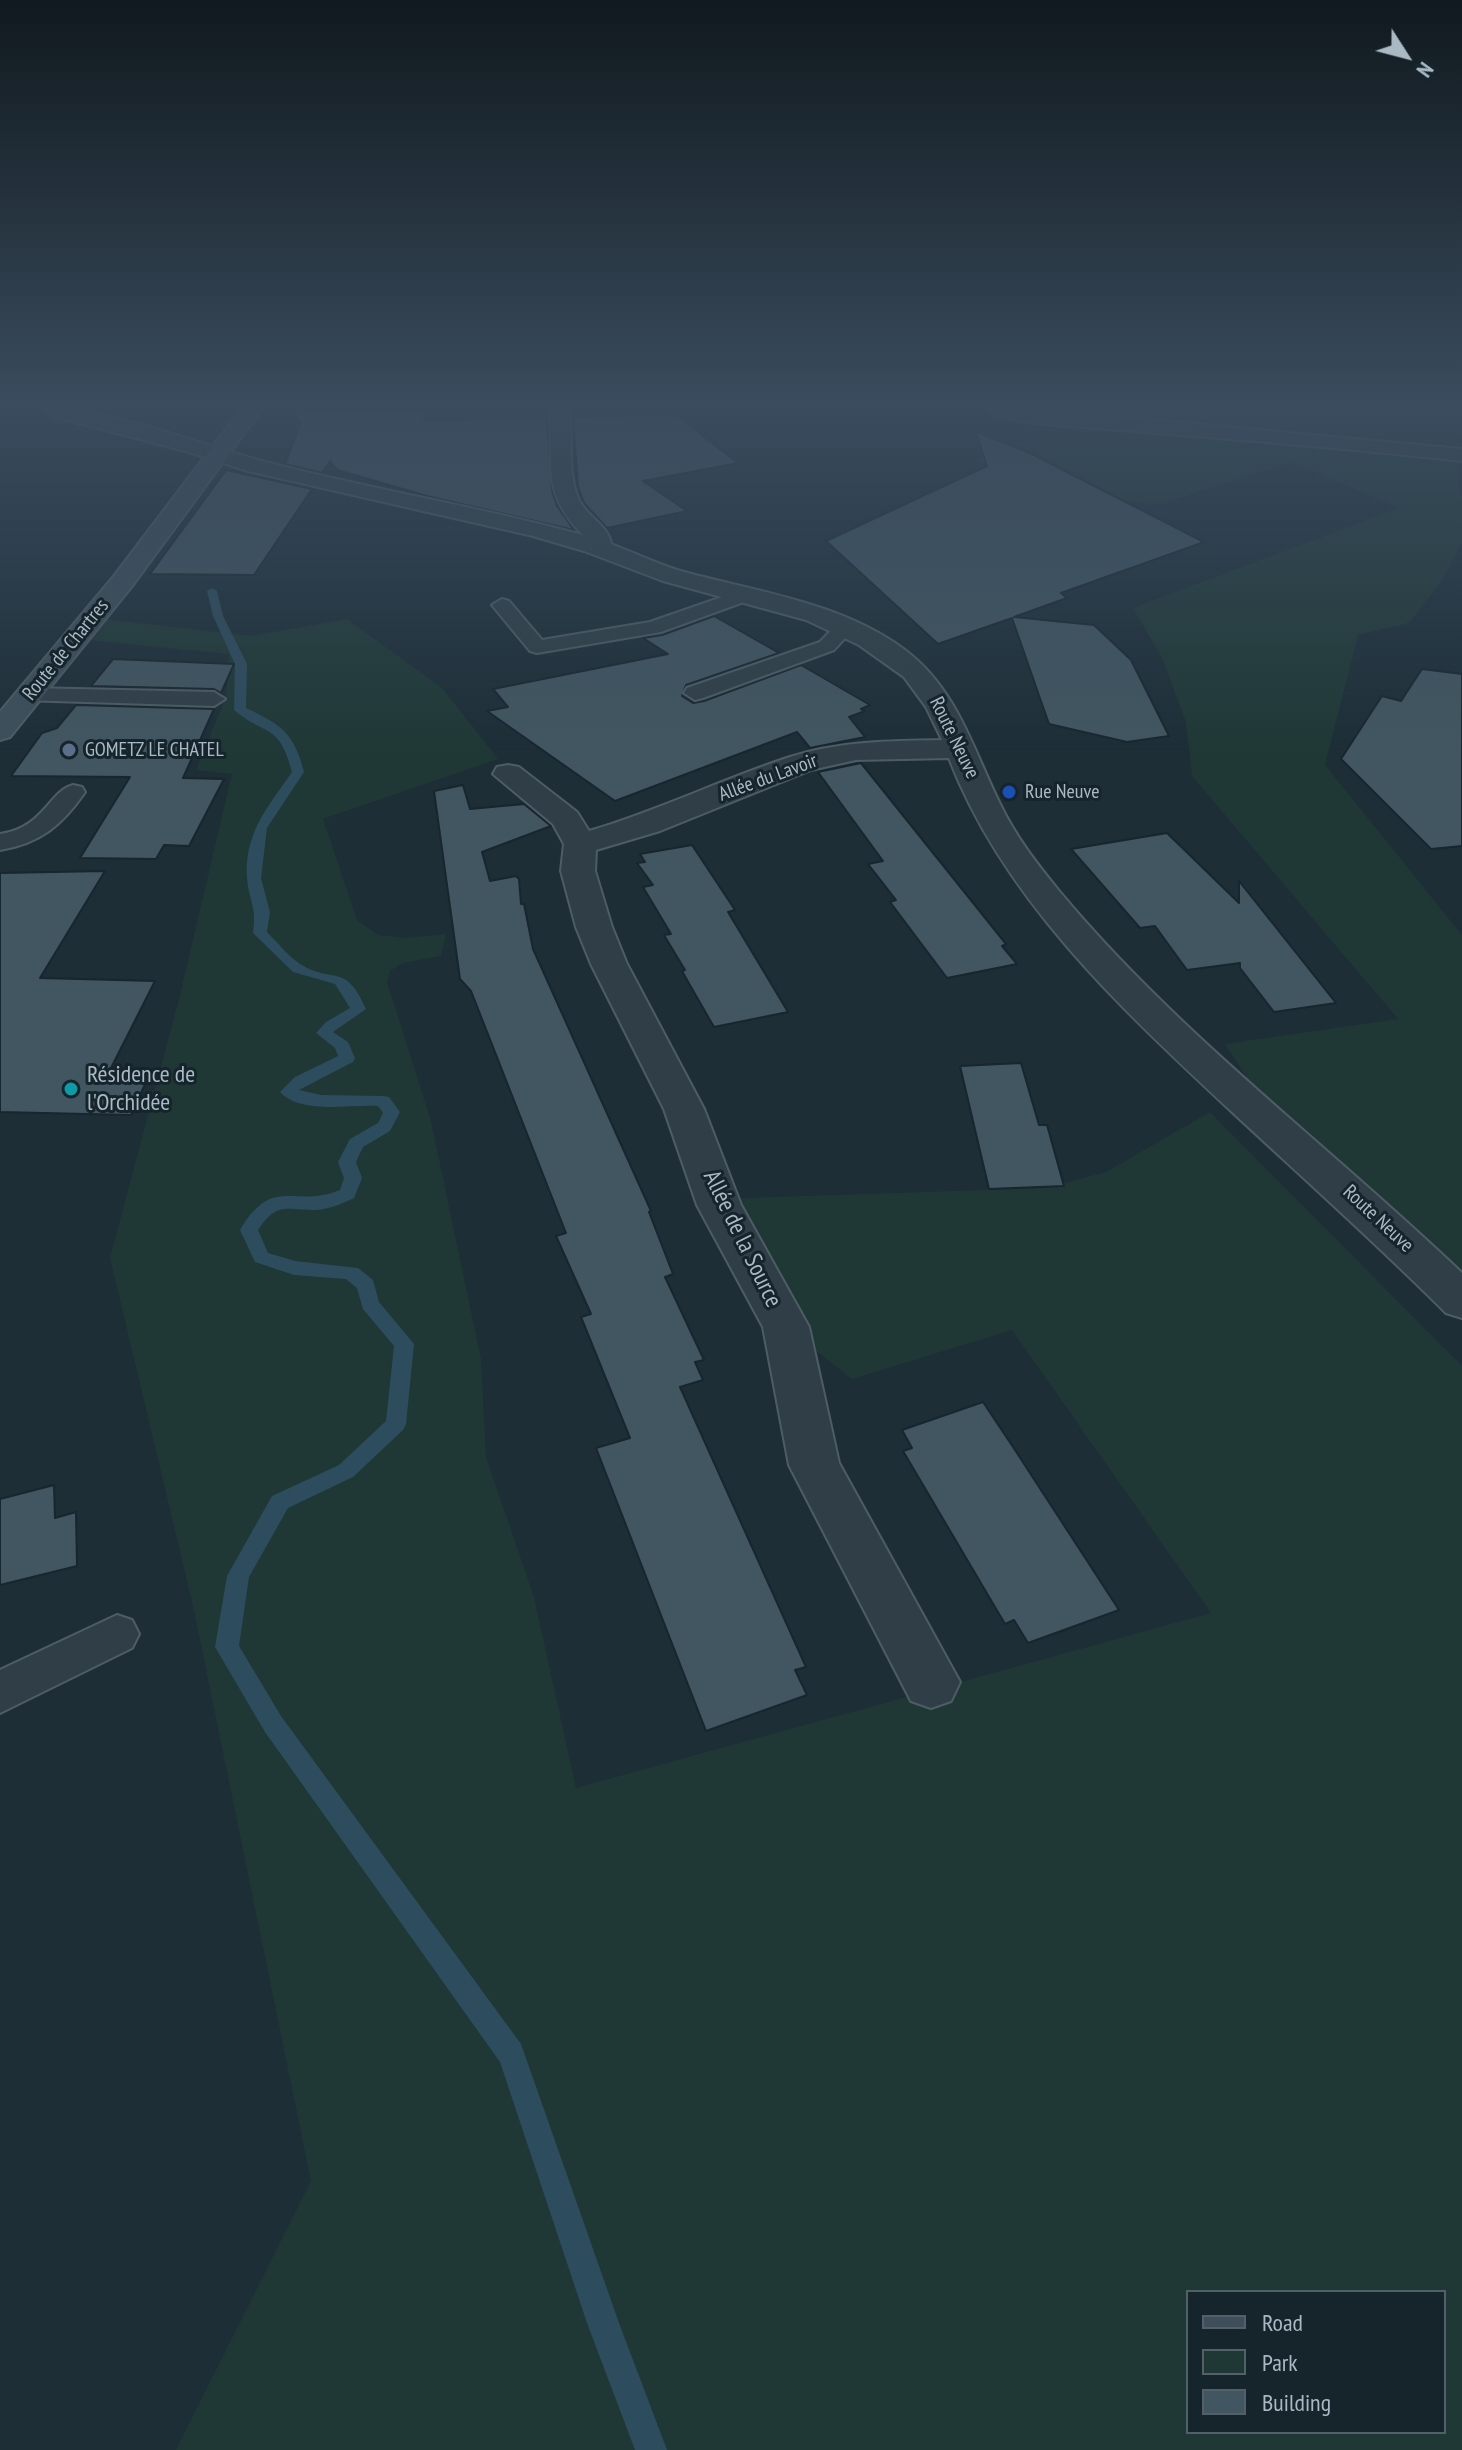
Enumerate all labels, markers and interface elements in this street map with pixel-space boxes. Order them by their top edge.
north arrow [1366,16,1446,96]
text: N [1411,57,1440,83]
street label: Route de Chartres [18,595,114,705]
street label: Route Neuve [924,693,984,783]
place label: GOMETZ LE CHATEL [85,738,224,762]
marker: GOMETZ LE CHATEL [60,741,78,759]
street label: Allée du Lavoir [715,749,821,807]
place label: Rue Neuve [1025,780,1099,804]
marker: Rue Neuve [1000,783,1018,801]
place label: Résidence de l'Orchidée [87,1061,195,1117]
marker: Résidence de l'Orchidée [62,1080,80,1098]
street label: Allée de la Source [696,1166,788,1312]
street label: Route Neuve [1338,1180,1418,1258]
legend [1186,2290,1446,2434]
text: Road [1262,2307,1303,2338]
text: Park [1262,2347,1298,2378]
text: Building [1262,2387,1331,2418]

